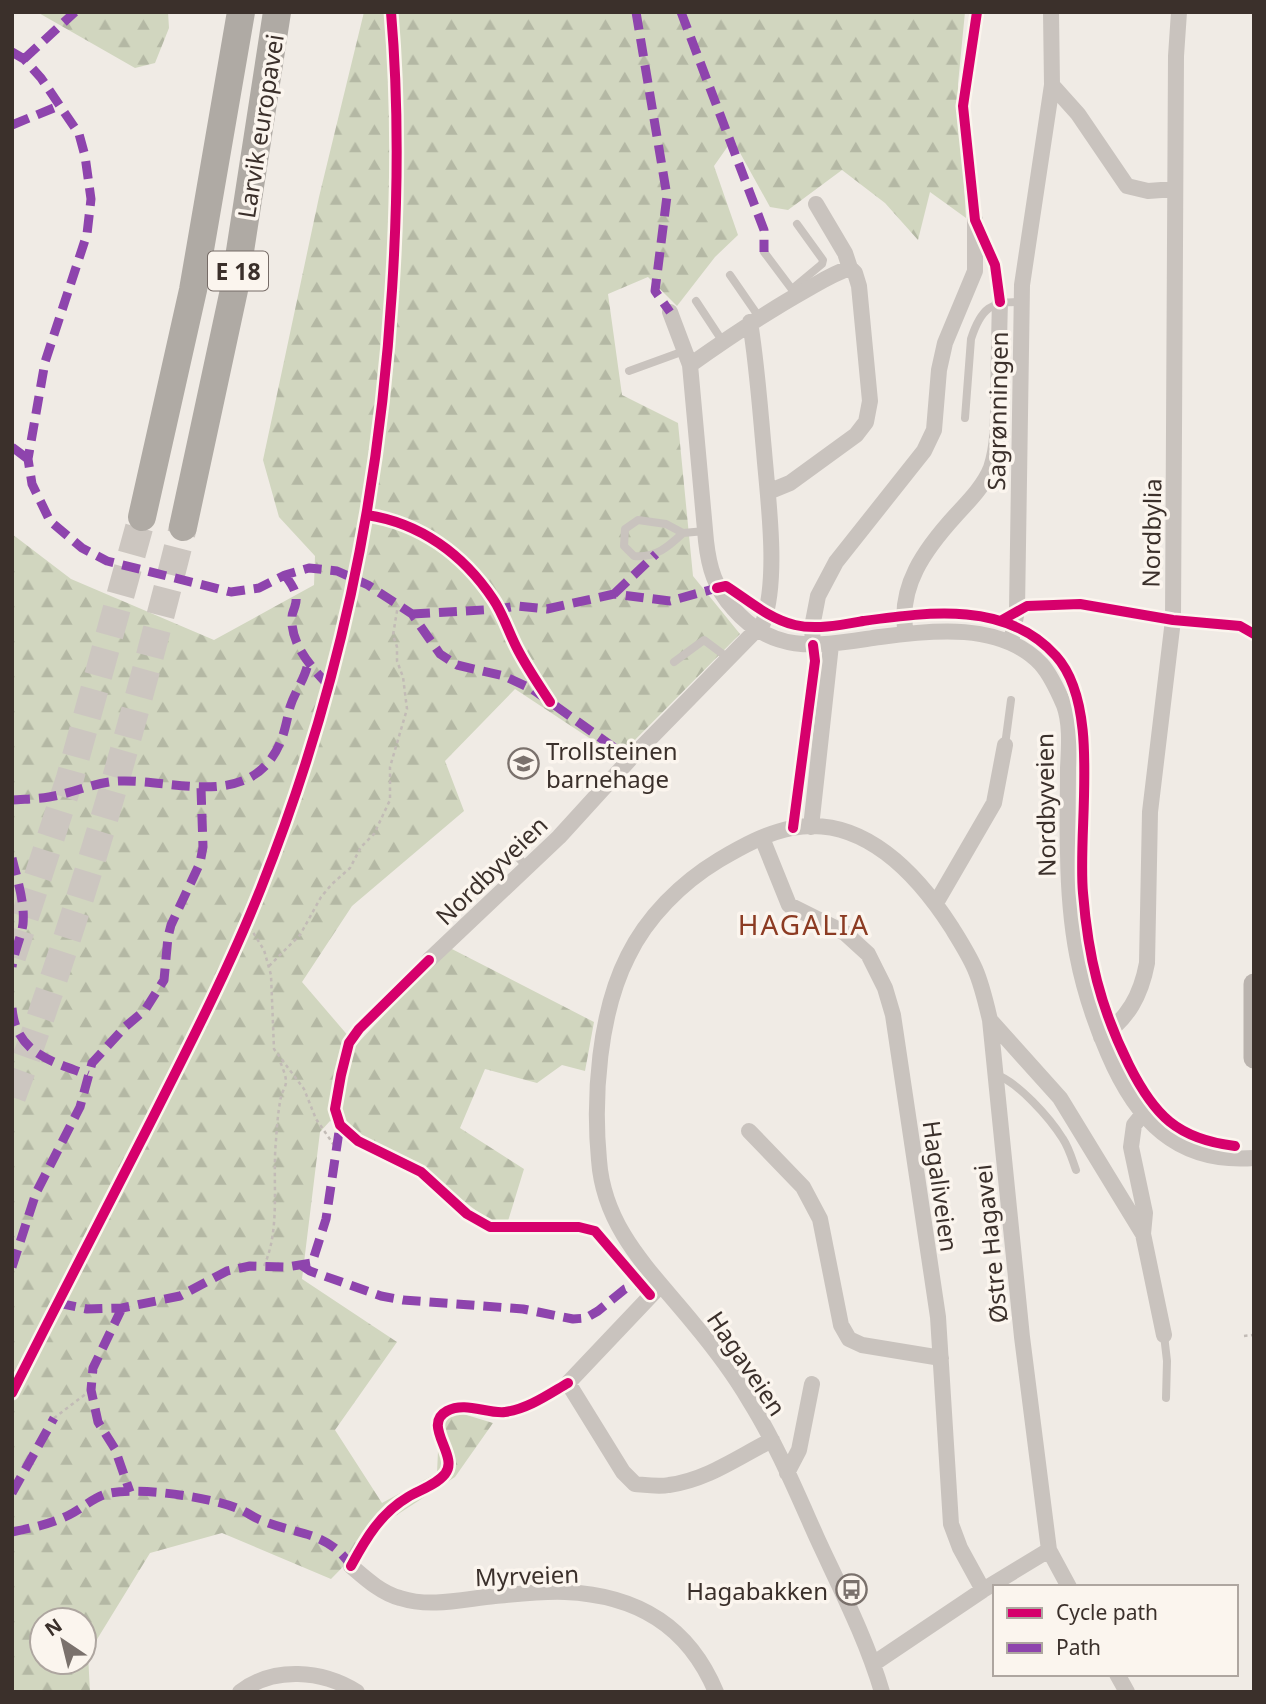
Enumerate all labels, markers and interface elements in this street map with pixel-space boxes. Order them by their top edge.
street label: Larvik europavei [229,32,291,220]
road number: E 18 [208,252,268,290]
street label: Sagrønningen [979,331,1015,491]
street label: Nordbylia [1134,478,1168,588]
street label: Nordbyveien [1027,733,1063,877]
place label: Trollsteinen barnehage [546,734,678,795]
school or university icon: Trollsteinen barnehage [506,747,540,781]
street label: Nordbyveien [428,808,554,932]
district label: HAGALIA [738,905,870,943]
street label: Hagaliveien [915,1118,967,1254]
street label: Østre Hagavei [965,1163,1015,1325]
street label: Hagaveien [700,1304,794,1422]
street label: Myrveien [474,1557,580,1593]
bus stop icon: Hagabakken [834,1573,868,1607]
place label: Hagabakken [686,1574,828,1607]
legend [993,1585,1238,1676]
text: Cycle path [1056,1598,1158,1626]
north arrow [28,1606,98,1676]
text: N [39,1612,67,1642]
text: Path [1056,1633,1101,1661]

